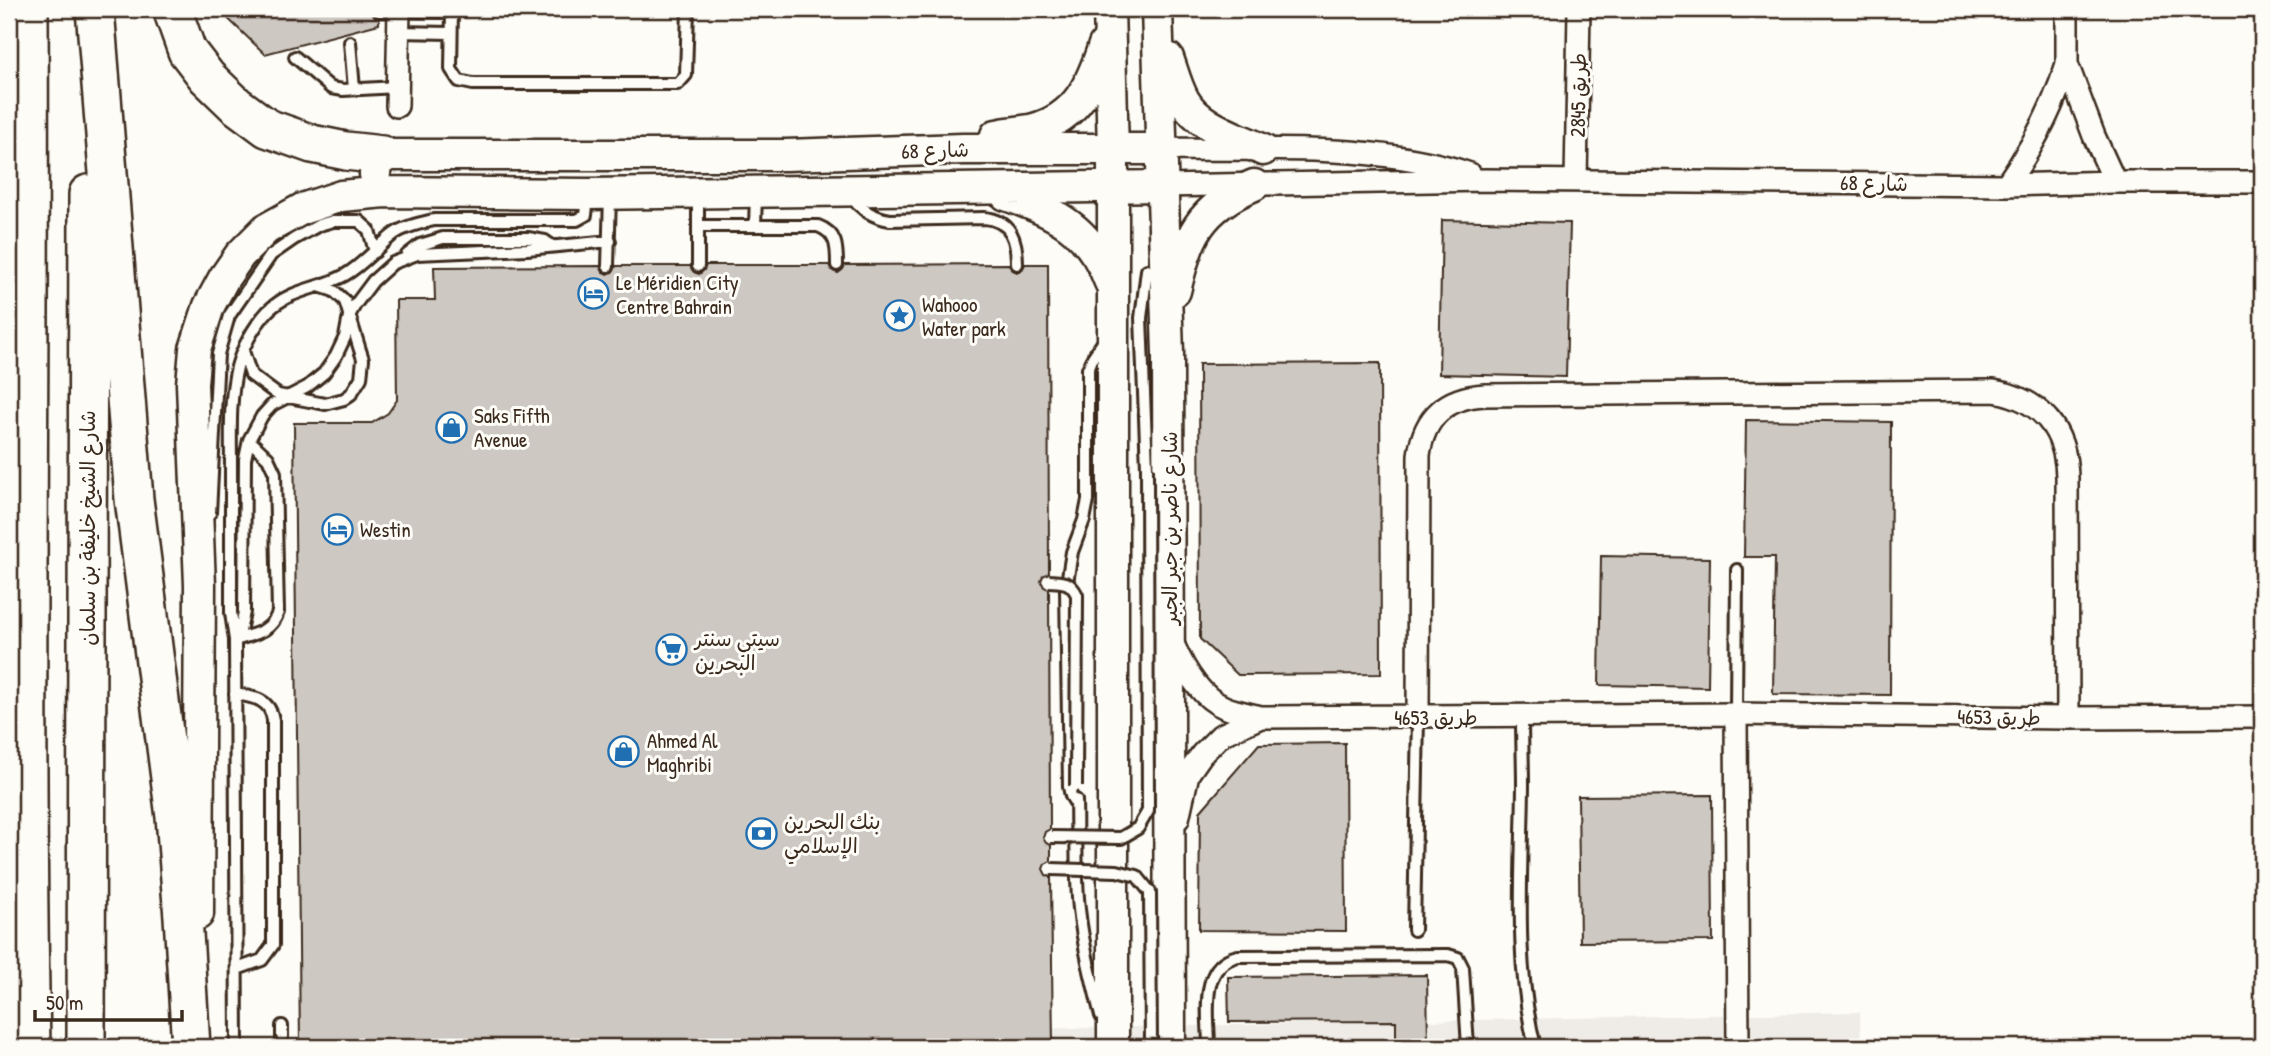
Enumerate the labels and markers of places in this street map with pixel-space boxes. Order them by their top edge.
place label: Le Méridien City Centre Bahrain [616,268,739,321]
hotel icon: Le Méridien City Centre Bahrain [576,277,610,311]
place label: Wahooo Water park [922,290,1006,343]
place icon: Wahooo Water park [882,299,916,333]
place label: Saks Fifth Avenue [474,401,550,454]
shop icon: Saks Fifth Avenue [434,410,468,444]
hotel icon: Westin [320,512,354,546]
place label: Westin [360,515,411,544]
place label: سيتي سنتر البحرين [693,624,780,677]
supermarket icon: سيتي سنتر البحرين [655,633,689,667]
place label: Ahmed Al Maghribi [647,726,718,779]
shop icon: Ahmed Al Maghribi [607,735,641,769]
place label: بنك البحرين الإسلامي [784,807,881,865]
bank icon: بنك البحرين الإسلامي [744,816,778,850]

